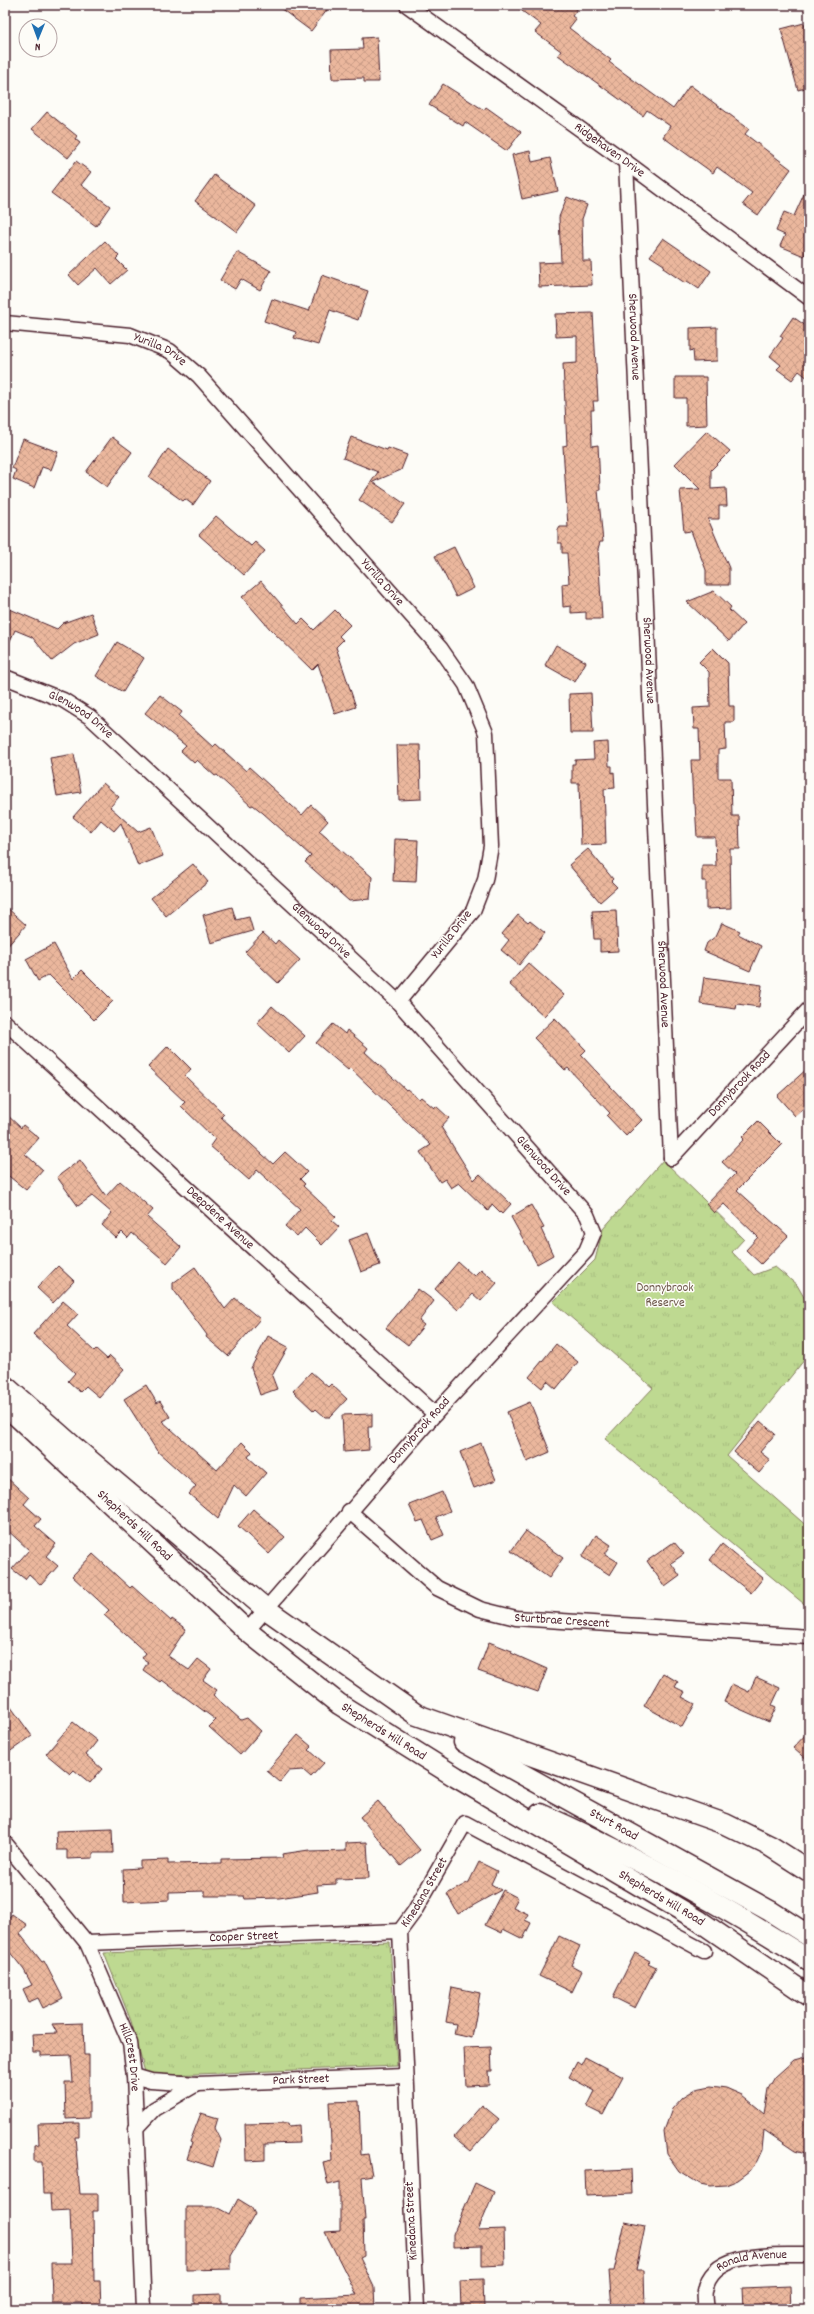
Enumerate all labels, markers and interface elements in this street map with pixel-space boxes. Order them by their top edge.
north arrow [18,18,58,58]
text: N [34,38,41,54]
street label: Ridgehaven Drive [570,118,649,183]
street label: Sherwood Avenue [622,293,645,381]
street label: Yurilla Drive [131,328,191,371]
street label: Yurilla Drive [356,555,409,611]
street label: Sherwood Avenue [637,617,660,705]
street label: Glenwood Drive [45,686,118,744]
street label: Glenwood Drive [287,898,355,964]
street label: Yurilla Drive [427,906,477,964]
street label: Sherwood Avenue [652,940,675,1028]
street label: Donnybrook Road [704,1046,775,1121]
street label: Glenwood Drive [511,1131,576,1201]
street label: Deepdene Avenue [182,1182,259,1254]
park label: Donnybrook Reserve [636,1279,694,1313]
street label: Donnybrook Road [385,1393,455,1469]
street label: Shepherds Hill Road [92,1486,176,1566]
street label: Sturtbrae Crescent [514,1608,610,1634]
street label: Shepherds Hill Road [337,1698,430,1766]
street label: Sturt Road [586,1804,642,1846]
street label: Kinedana Street [396,1854,453,1932]
street label: Shepherds Hill Road [615,1865,708,1931]
street label: Cooper Street [209,1926,279,1948]
street label: Hillcrest Drive [113,2020,144,2092]
street label: Park Street [272,2069,330,2091]
street label: Kinedana Street [400,2181,424,2261]
street label: Ronald Avenue [712,2245,787,2277]

